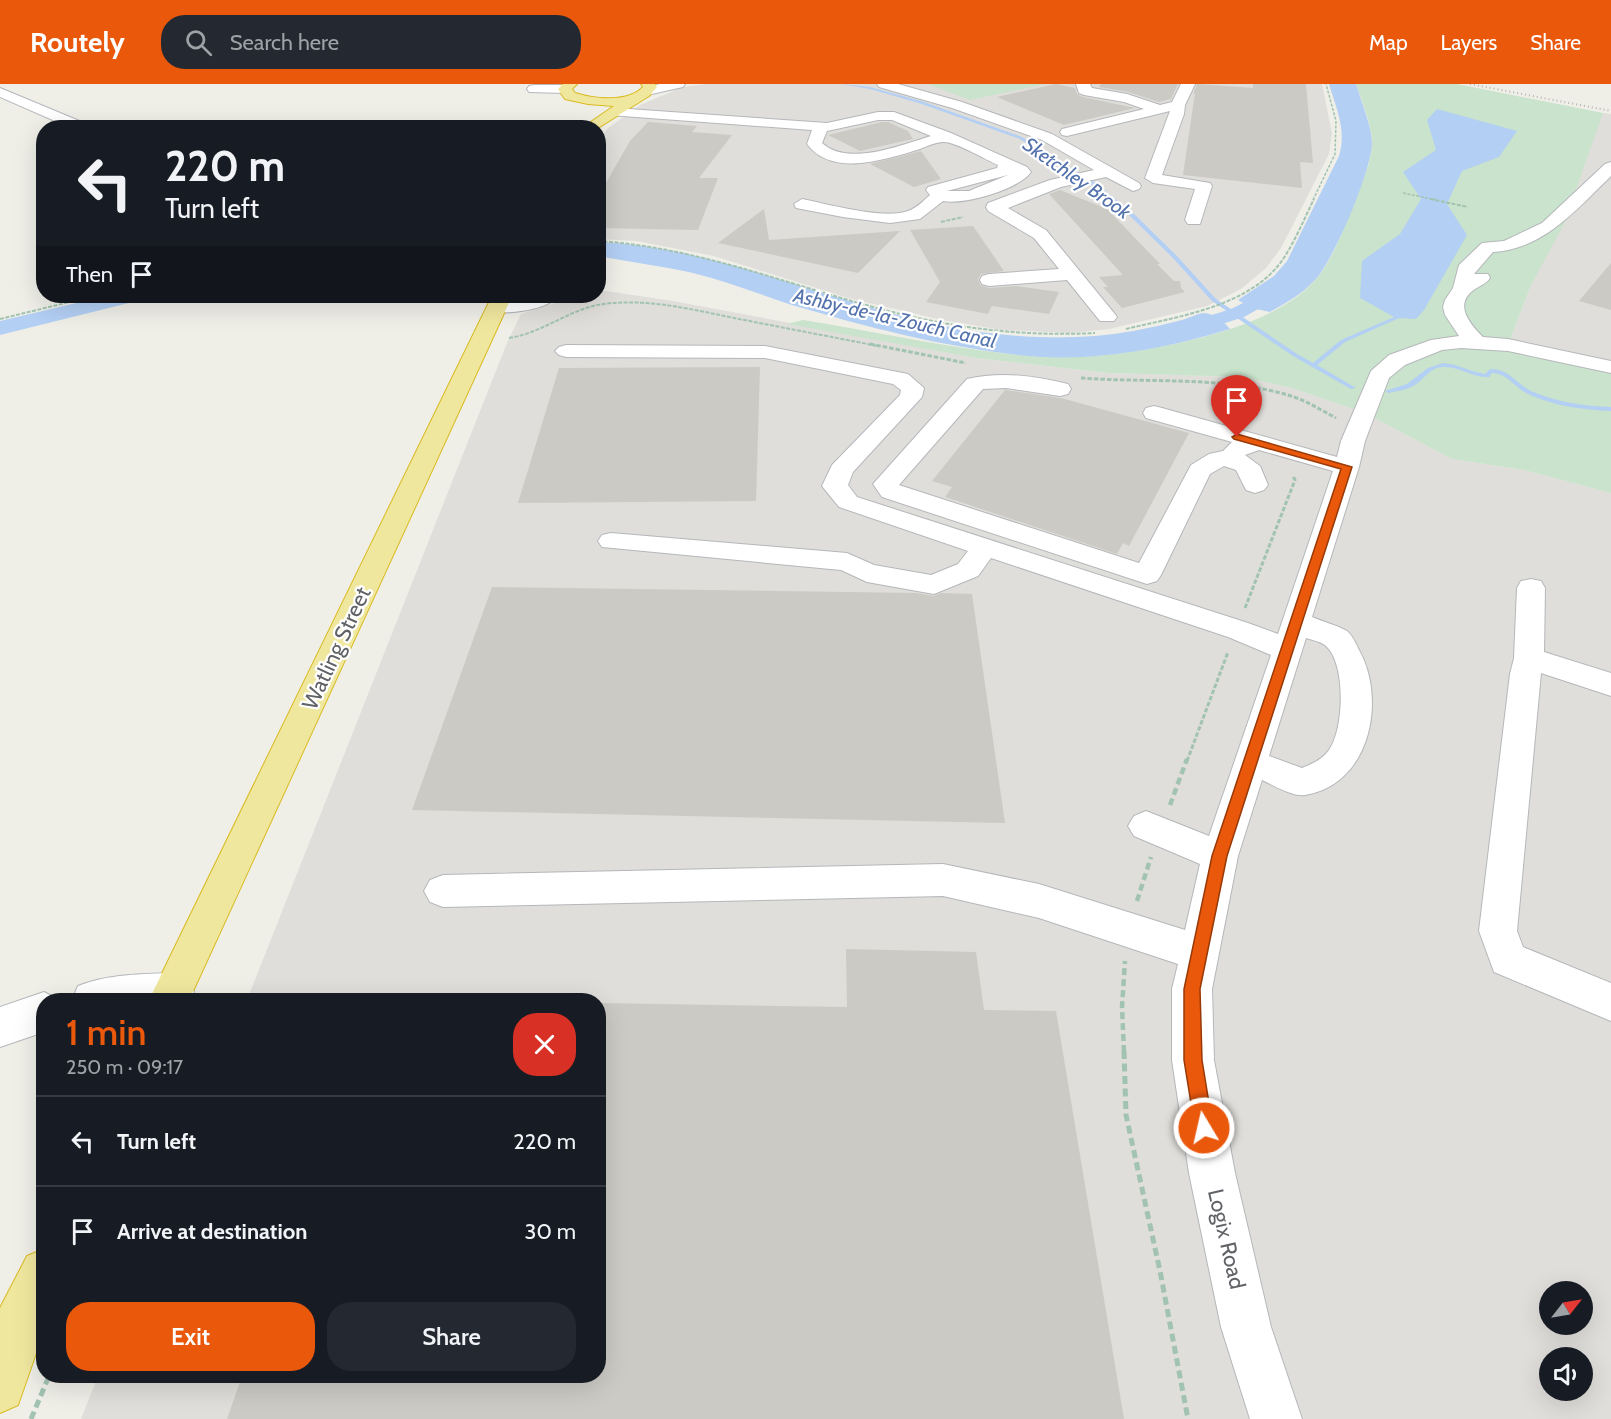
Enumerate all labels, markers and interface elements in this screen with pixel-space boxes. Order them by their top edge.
search box [161,15,581,69]
text: Routely [30,25,125,59]
icon: search [182,26,215,59]
text: Search here [230,29,339,56]
text: Map [1369,30,1408,55]
text: Layers [1441,30,1497,55]
text: Share [1530,30,1581,55]
water label: Sketchley Brook [1019,132,1137,225]
text: 220 m [165,140,285,192]
icon: left [66,144,144,222]
text: Turn left [165,192,259,225]
icon: arrive [125,258,158,291]
text: Then [66,261,113,288]
water label: Ashby-de-la-Zouch Canal [790,283,999,353]
pin [1211,375,1262,437]
icon: arrive [1220,384,1253,417]
street label: Watling Street [296,582,377,714]
text: 1 min [66,1010,146,1054]
button: close [513,1013,576,1076]
text: 250 m · 09:17 [66,1055,183,1079]
position arrow [1172,1096,1236,1160]
icon: left [66,1125,99,1158]
text: Turn left [117,1128,196,1155]
text: 220 m [513,1128,576,1155]
street label: Logix Road [1202,1186,1251,1292]
icon: arrive [66,1215,99,1248]
text: Arrive at destination [117,1218,307,1245]
text: 30 m [524,1218,576,1245]
north arrow [1539,1281,1593,1335]
map controls [1539,1281,1593,1401]
button: Exit [66,1302,315,1371]
button: Share [327,1302,576,1371]
button: sound [1539,1347,1593,1401]

